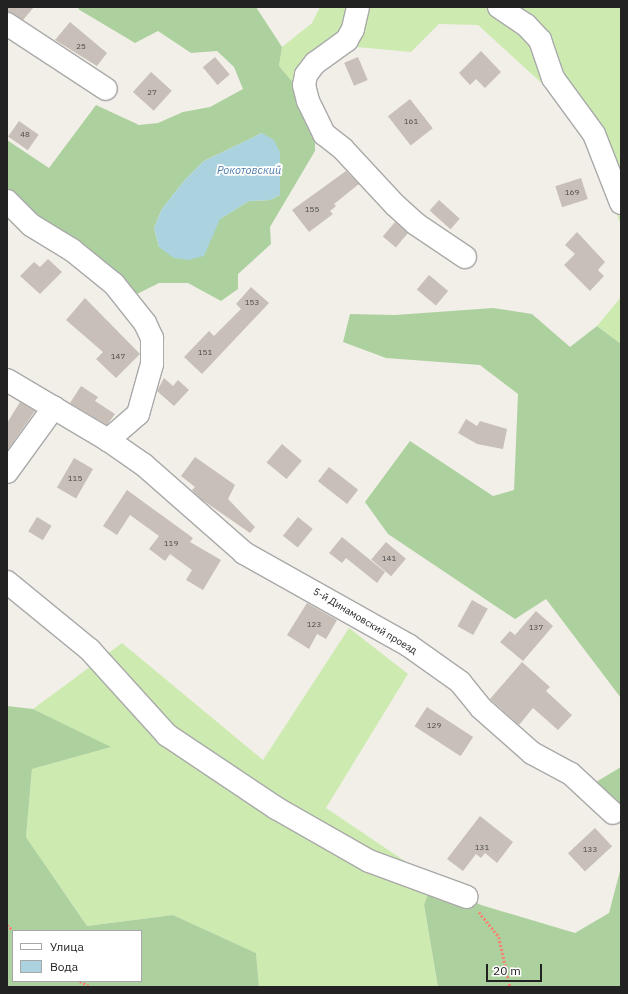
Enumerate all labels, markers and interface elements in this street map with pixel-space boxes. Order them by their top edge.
house number: 25 [76,42,86,52]
house number: 27 [147,88,157,98]
house number: 161 [404,117,418,127]
house number: 48 [20,130,30,140]
water label: Рокотовский [217,163,281,177]
house number: 169 [565,188,579,198]
house number: 155 [305,205,319,215]
house number: 153 [245,298,259,308]
house number: 151 [198,348,212,358]
house number: 147 [111,352,125,362]
house number: 115 [68,474,82,484]
house number: 119 [164,539,178,549]
house number: 141 [382,554,396,564]
street label: 5-й Динамовский проезд [311,585,419,657]
house number: 123 [307,620,321,630]
house number: 137 [529,623,543,633]
house number: 129 [427,721,441,731]
house number: 131 [475,843,489,853]
house number: 133 [583,845,597,855]
legend [12,930,142,982]
text: Улица [50,939,84,954]
scale bar [488,956,544,982]
text: Вода [50,959,78,974]
text: 20 m [493,963,521,978]

